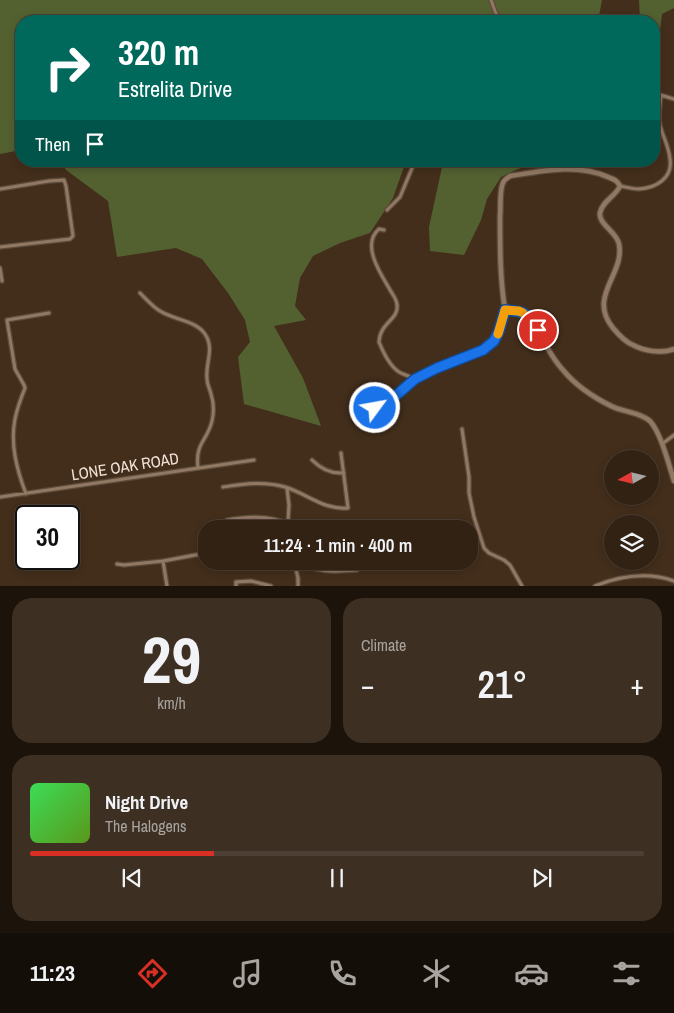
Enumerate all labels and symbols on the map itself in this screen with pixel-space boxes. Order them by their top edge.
pin [517,309,559,351]
position arrow [348,381,400,433]
street label: LONE OAK ROAD [70,447,180,485]
north arrow [604,450,659,505]
speed limit sign: 30 [15,505,80,570]

